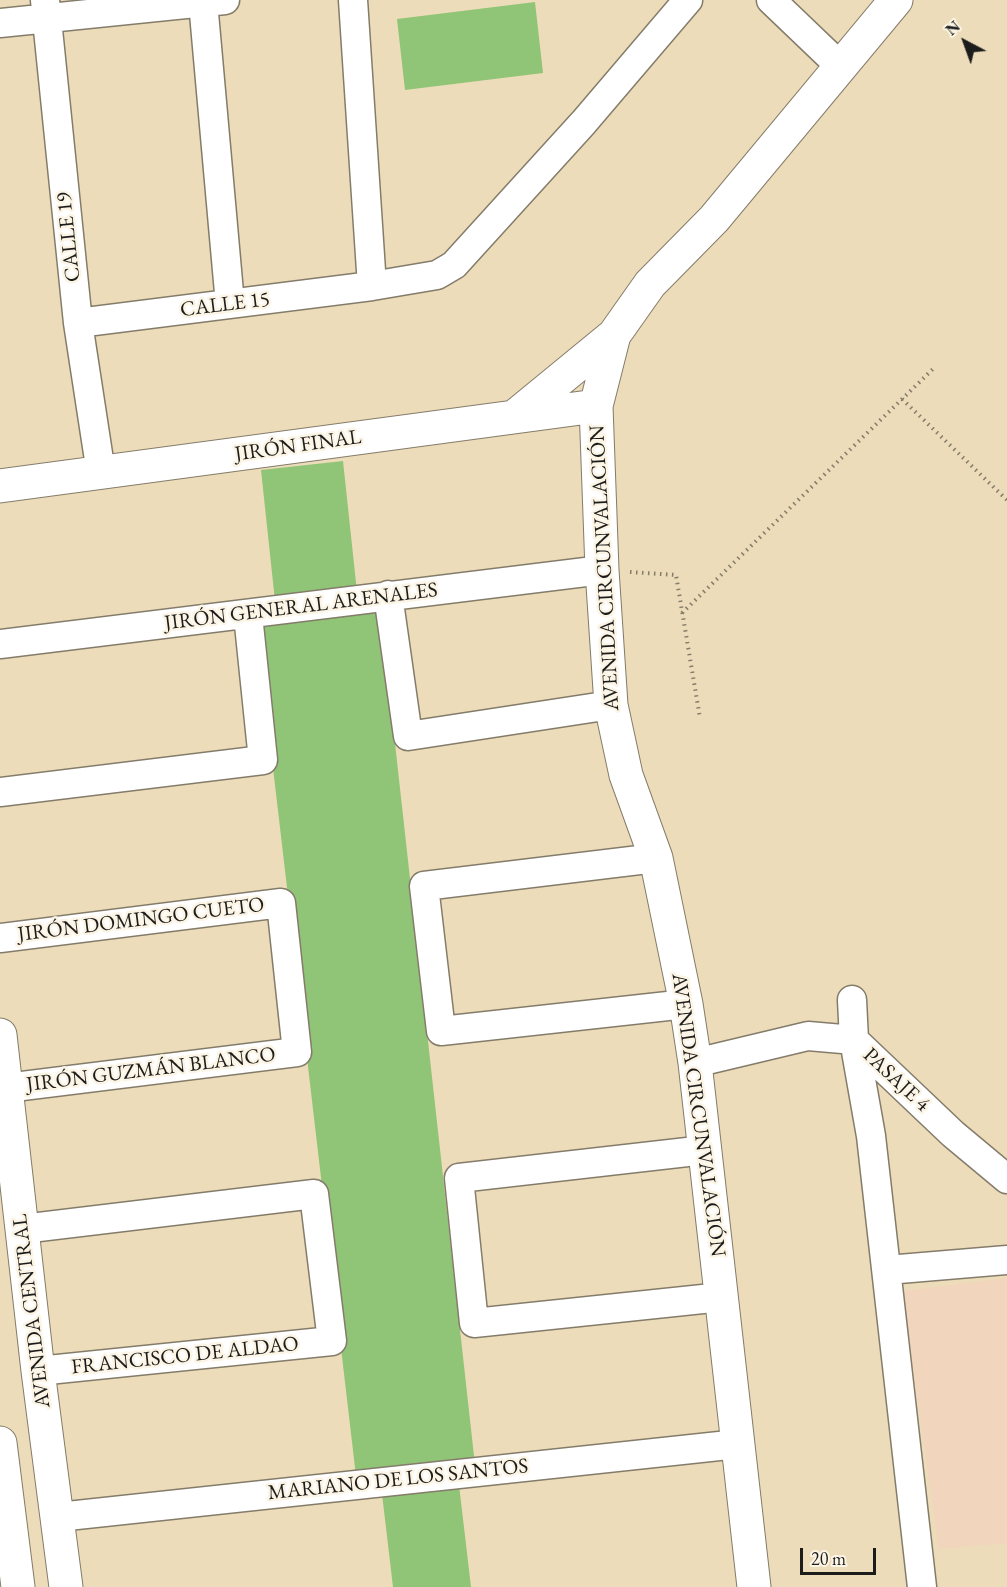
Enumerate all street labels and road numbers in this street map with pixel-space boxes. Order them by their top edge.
street label: CALLE 19 [52,191,86,283]
street label: CALLE 15 [179,287,271,323]
street label: AVENIDA CIRCUNVALACIÓN [585,424,625,712]
street label: JIRÓN FINAL [233,425,363,467]
street label: JIRÓN GENERAL ARENALES [163,578,439,636]
street label: JIRÓN DOMINGO CUETO [16,892,266,948]
street label: AVENIDA CIRCUNVALACIÓN [666,972,730,1258]
street label: JIRÓN GUZMÁN BLANCO [25,1042,277,1098]
street label: PASAJE 4 [857,1043,935,1117]
street label: AVENIDA CENTRAL [8,1213,56,1409]
street label: FRANCISCO DE ALDAO [70,1332,300,1380]
street label: MARIANO DE LOS SANTOS [267,1454,529,1506]

